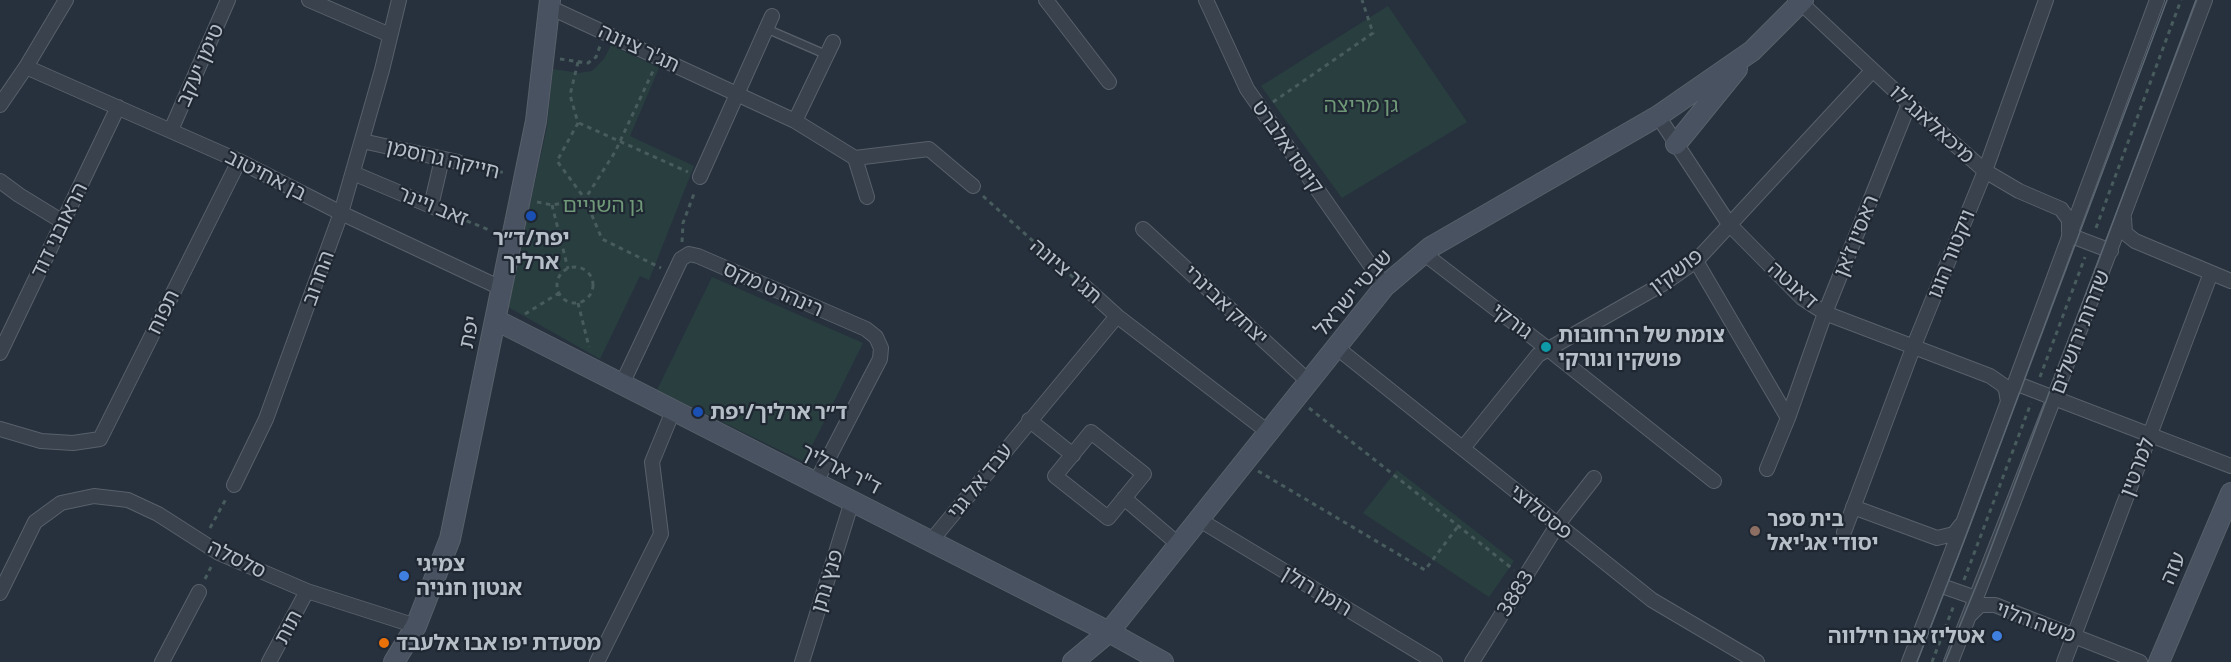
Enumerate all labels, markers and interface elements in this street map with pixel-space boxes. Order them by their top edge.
street label: תג'ר ציונה [595,18,683,78]
street label: טימן יעקב [171,20,229,110]
street label: מיכאלאנג'לו [1884,79,1980,169]
park label: גן מריצה [1324,92,1398,118]
street label: קיוסו אלברט [1247,96,1329,198]
street label: חייקה גרוסמן [384,134,502,184]
street label: בן אחיטוב [221,144,311,206]
street label: הראובני דוד [25,178,93,282]
street label: זאב ויינר [394,180,472,232]
street label: ראסין ז'אן [1828,191,1884,281]
park label: גן השניים [562,192,644,218]
street label: ויקטור הוגו [1922,206,1980,302]
marker: יפת/ד״ר ארליך [524,209,538,223]
place label: יפת/ד״ר ארליך [492,225,570,275]
street label: תג'ר ציונה [1025,233,1107,309]
street label: פושקין [1644,243,1708,299]
street label: שבטי ישראל [1308,244,1398,342]
street label: החרוב [297,247,339,309]
street label: רינהרט מקס [719,256,827,322]
street label: דאנטה [1763,256,1823,314]
street label: יצחק אבינרי [1179,260,1273,350]
street label: שדרות ירושלים [2045,266,2115,398]
street label: תפוח [141,285,185,339]
street label: גורקי [1487,298,1537,344]
street label: יפת [453,313,485,351]
place label: צומת של הרחובות פושקין וגורקי [1558,322,1725,372]
marker: צומת של הרחובות פושקין וגורקי [1539,340,1553,354]
place label: ד״ר ארליך/יפת [710,399,847,425]
marker: ד״ר ארליך/יפת [691,405,705,419]
street label: למרטין [2114,434,2160,500]
street label: ד"ר ארליך [797,438,885,500]
street label: עבד אל גני [942,438,1018,524]
street label: פסטלוצי [1504,479,1578,545]
place label: בית ספר יסודי אג'יאל [1767,506,1878,556]
marker: בית ספר יסודי אג'יאל [1748,524,1762,538]
street label: סלסלה [204,534,270,584]
street label: פנץ נתן [805,546,849,616]
street label: עזה [2155,548,2191,588]
place label: צמיגי אנטון חנניה [416,551,522,601]
street label: רומן רולן [1277,560,1357,622]
street label: 3883 [1491,565,1539,621]
marker: צמיגי אנטון חנניה [397,569,411,583]
street label: משה הלוי [1993,596,2079,648]
street label: תות [269,606,307,648]
place label: אטליז אבו חילווה [1828,623,1985,649]
marker: אטליז אבו חילווה [1990,629,2004,643]
place label: מסעדת יפו אבו אלעבד [396,630,601,656]
marker: מסעדת יפו אבו אלעבד [377,636,391,650]

